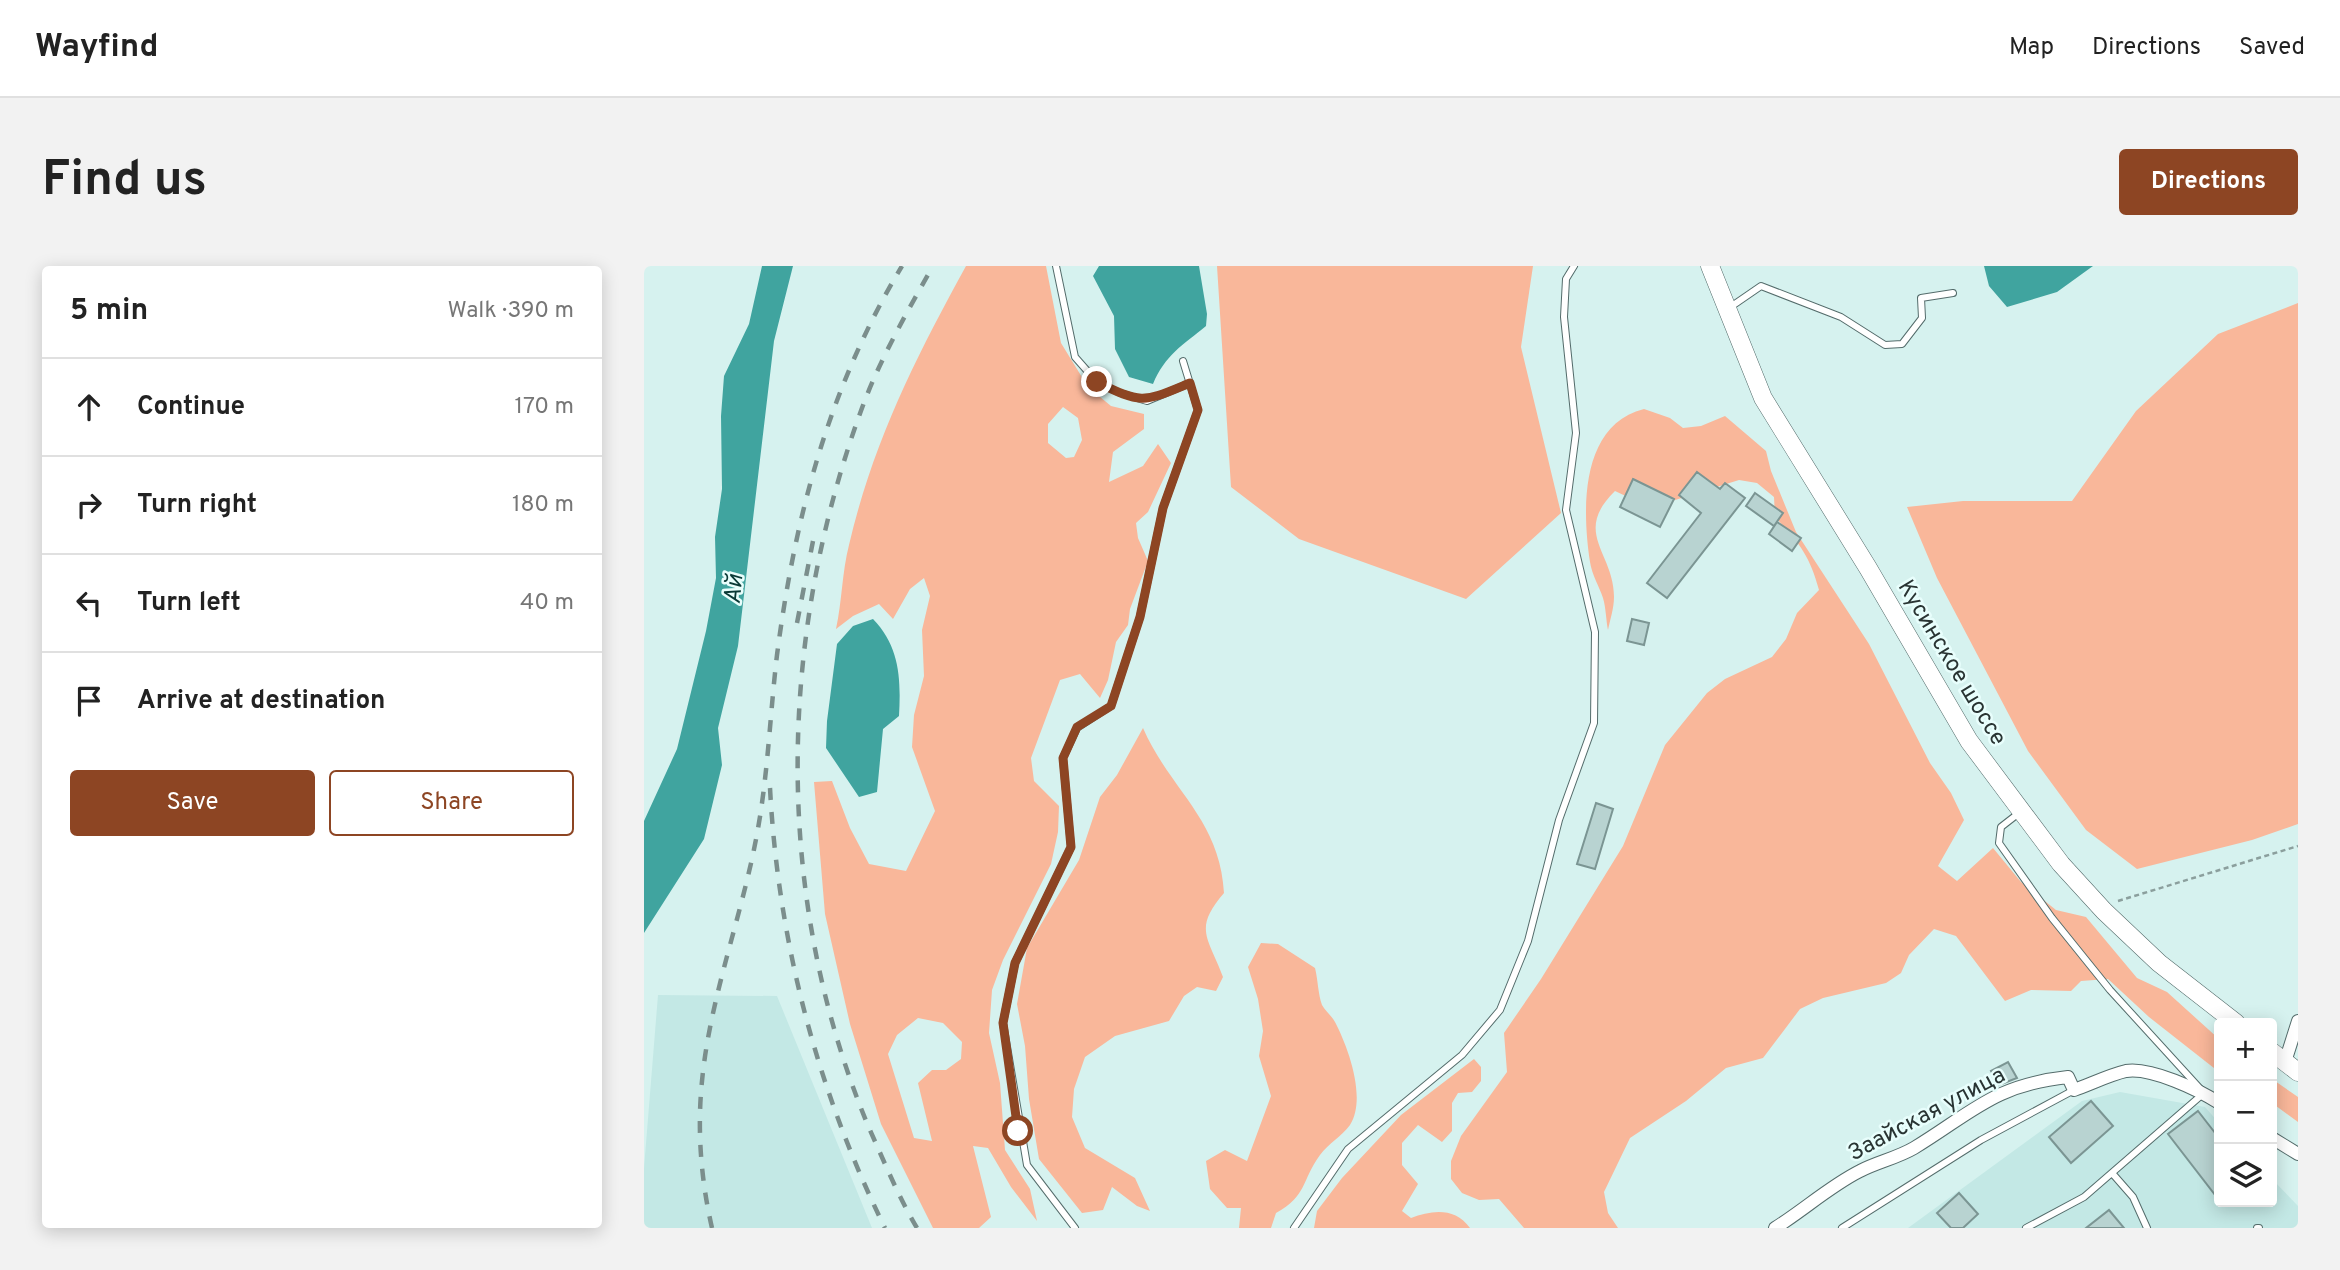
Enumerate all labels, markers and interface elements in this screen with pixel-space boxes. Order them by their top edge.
text: Wayfind [35,27,158,69]
text: Map [2009,33,2054,63]
text: Directions [2092,33,2201,63]
text: Saved [2239,33,2305,63]
button: Directions [2119,149,2298,215]
text: Find us [42,151,207,213]
text: 5 min [70,293,148,330]
text: Walk · 390 m [448,297,574,326]
route end [1081,366,1112,397]
icon: ahead [70,388,108,426]
text: Continue [137,391,245,424]
text: 170 m [515,393,574,422]
icon: right [70,486,108,524]
text: Turn right [137,489,257,522]
text: 180 m [512,491,574,520]
water label: Ай [719,572,752,605]
street label: Кусинское шоссе [1890,575,2012,751]
icon: left [70,584,108,622]
text: Turn left [137,587,241,620]
text: 40 m [520,589,574,618]
icon: arrive [70,682,108,720]
text: Arrive at destination [137,685,385,718]
button: Save [70,770,315,836]
button: Share [329,770,574,836]
map controls [2214,1018,2277,1207]
button: + [2214,1018,2277,1081]
street label: Заайская улица [1844,1062,2011,1169]
button: − [2214,1081,2277,1144]
route start [1002,1115,1033,1146]
button: layers [2214,1144,2277,1207]

